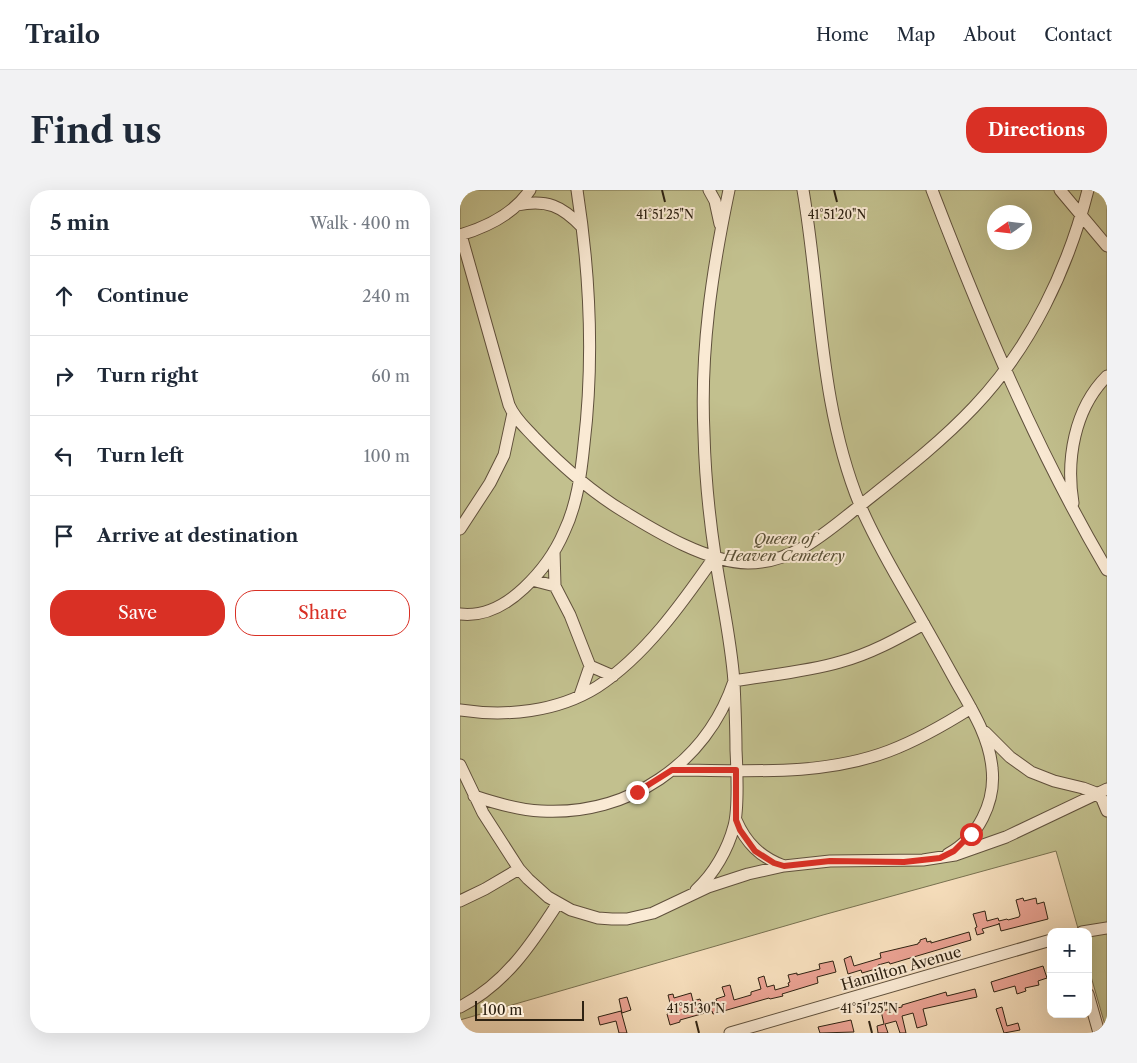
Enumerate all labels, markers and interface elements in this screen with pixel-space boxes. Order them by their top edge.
text: Trailo [25,20,100,49]
text: Home [816,24,869,46]
text: Map [897,24,935,46]
text: About [963,24,1016,46]
text: Contact [1044,24,1112,46]
button: Directions [966,107,1107,153]
text: Find us [30,109,162,152]
north arrow [987,205,1032,250]
text: 41°51'25"N [636,207,694,222]
text: 41°51'20"N [808,207,866,222]
text: 5 min [50,210,110,235]
text: Walk · 400 m [310,213,410,233]
icon: ahead [50,282,78,310]
text: Continue [97,284,189,307]
text: 240 m [362,286,410,306]
icon: right [50,362,78,390]
text: Turn right [97,364,198,387]
text: 60 m [371,366,410,386]
icon: left [50,442,78,470]
text: Turn left [97,444,184,467]
text: 100 m [364,446,410,466]
icon: arrive [50,522,78,550]
text: Arrive at destination [97,524,298,547]
park label: Queen of Heaven Cemetery [722,529,845,565]
button: Save [50,590,225,636]
button: Share [235,590,410,636]
route end [626,781,649,804]
route start [960,823,983,846]
map controls [1047,928,1092,1018]
button: + [1047,928,1092,973]
street label: Hamilton Avenue [839,942,963,994]
button: − [1047,973,1092,1018]
scale bar [475,998,584,1021]
text: 100 m [482,1001,522,1019]
text: 41°51'30"N [667,1001,725,1016]
text: 41°51'25"N [840,1001,898,1016]

